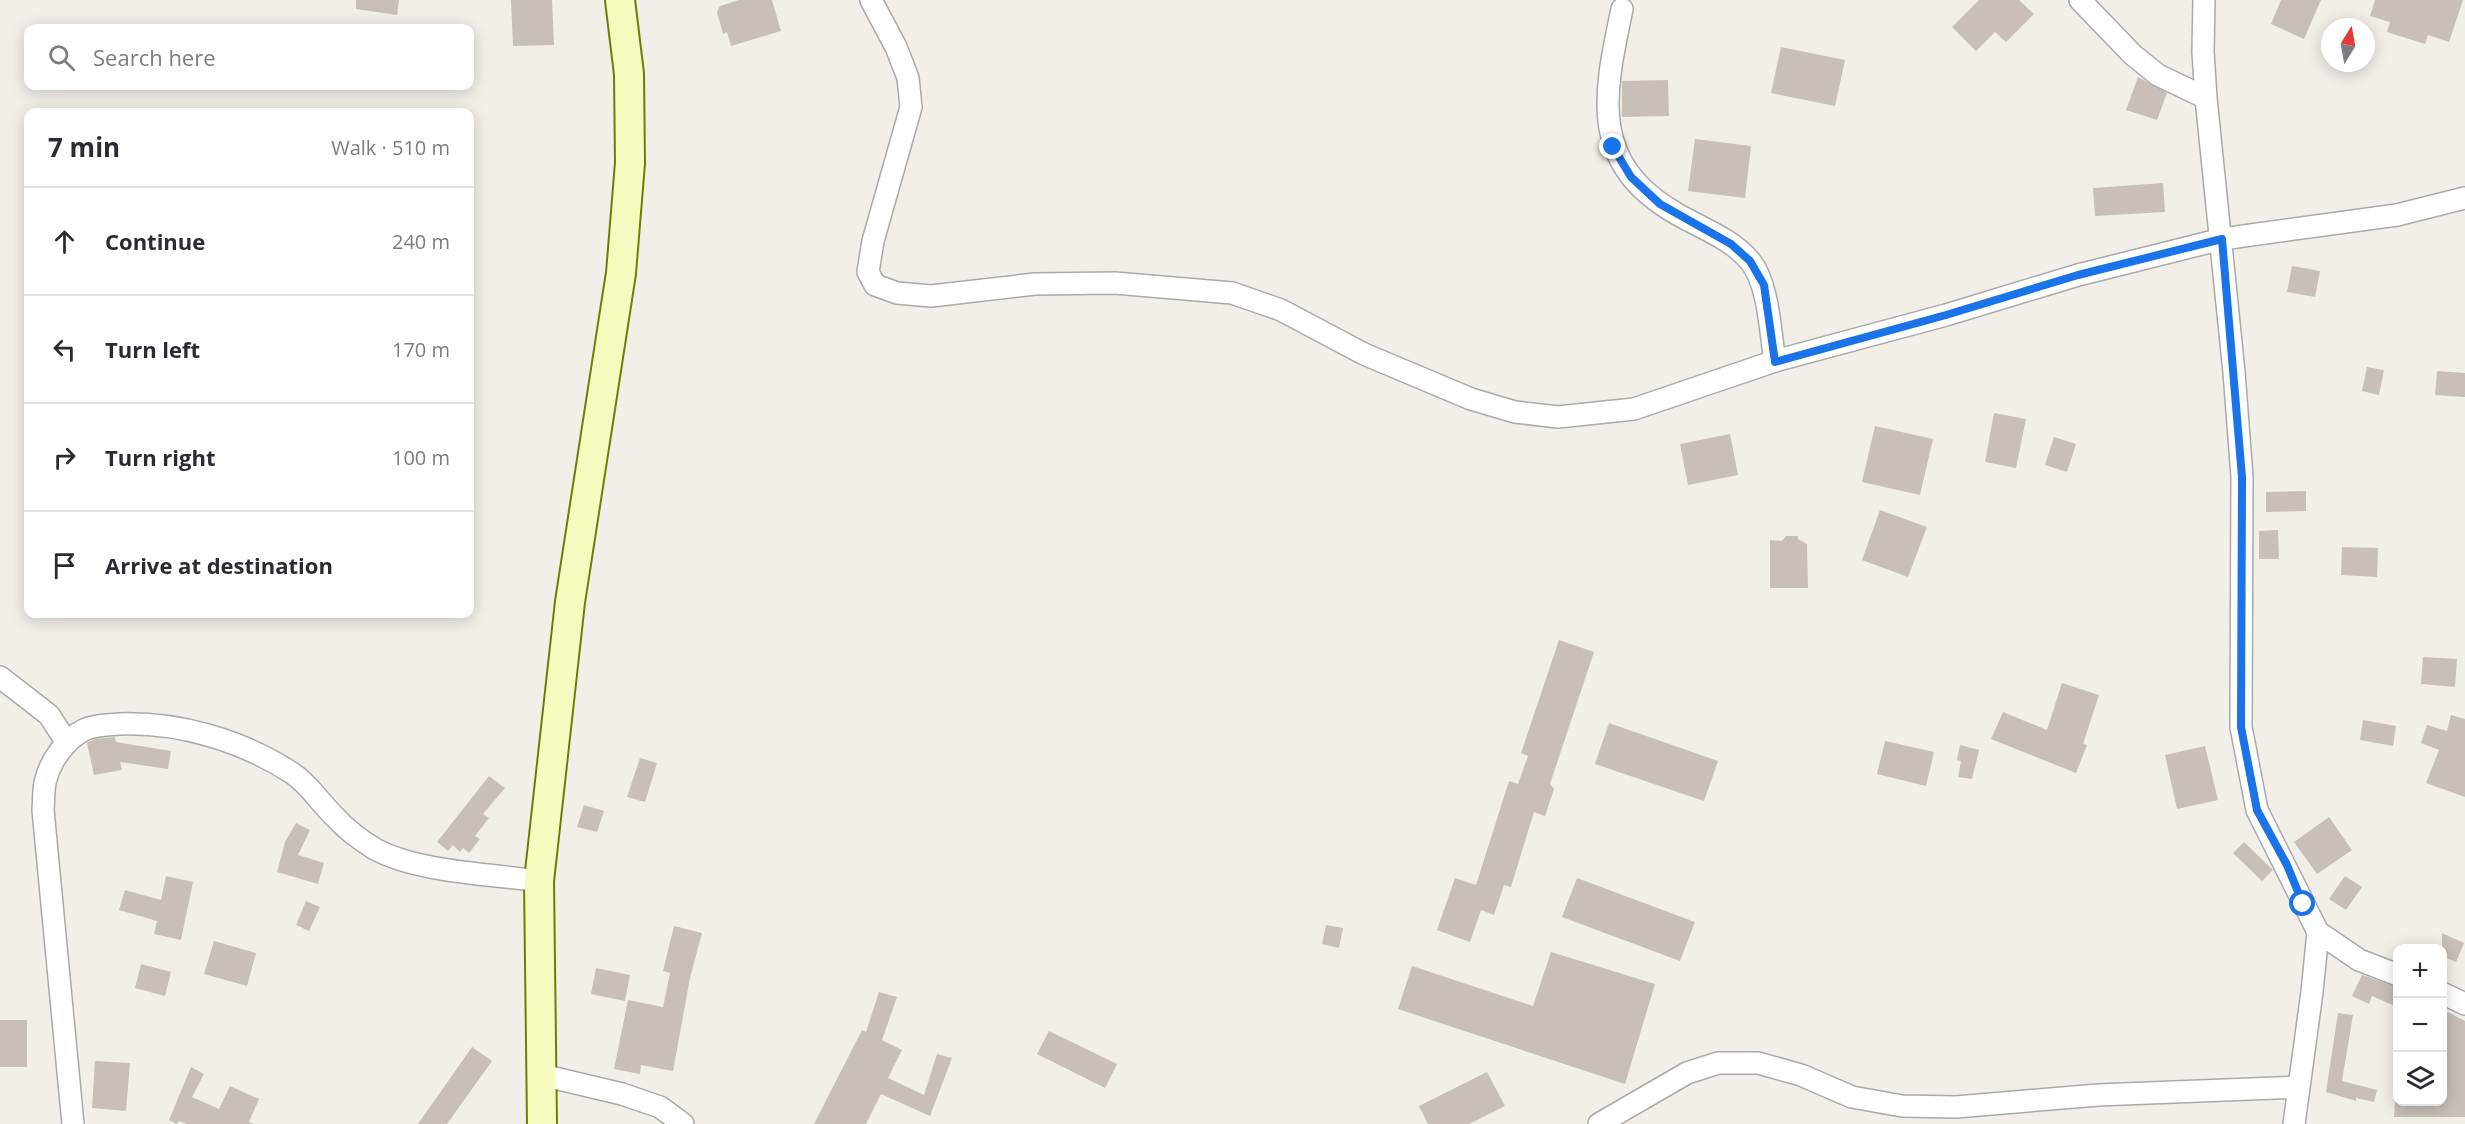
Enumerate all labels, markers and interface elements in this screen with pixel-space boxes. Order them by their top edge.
north arrow [2321,18,2375,72]
search box [24,24,474,90]
icon: search [45,41,78,74]
text: Search here [93,42,216,72]
text: 7 min [48,129,120,165]
route end [1599,133,1625,159]
text: Walk · 510 m [331,134,450,161]
icon: ahead [48,225,81,258]
text: Continue [105,226,205,256]
text: 240 m [392,228,450,255]
icon: left [48,333,81,366]
text: Turn left [105,334,200,364]
text: 170 m [392,336,450,363]
icon: right [48,441,81,474]
text: Turn right [105,442,216,472]
text: 100 m [392,444,450,471]
icon: arrive [48,549,81,582]
text: Arrive at destination [105,550,333,580]
route start [2289,890,2315,916]
map controls [2393,944,2447,1106]
button: + [2393,944,2447,998]
button: − [2393,998,2447,1052]
button: layers [2393,1052,2447,1106]

